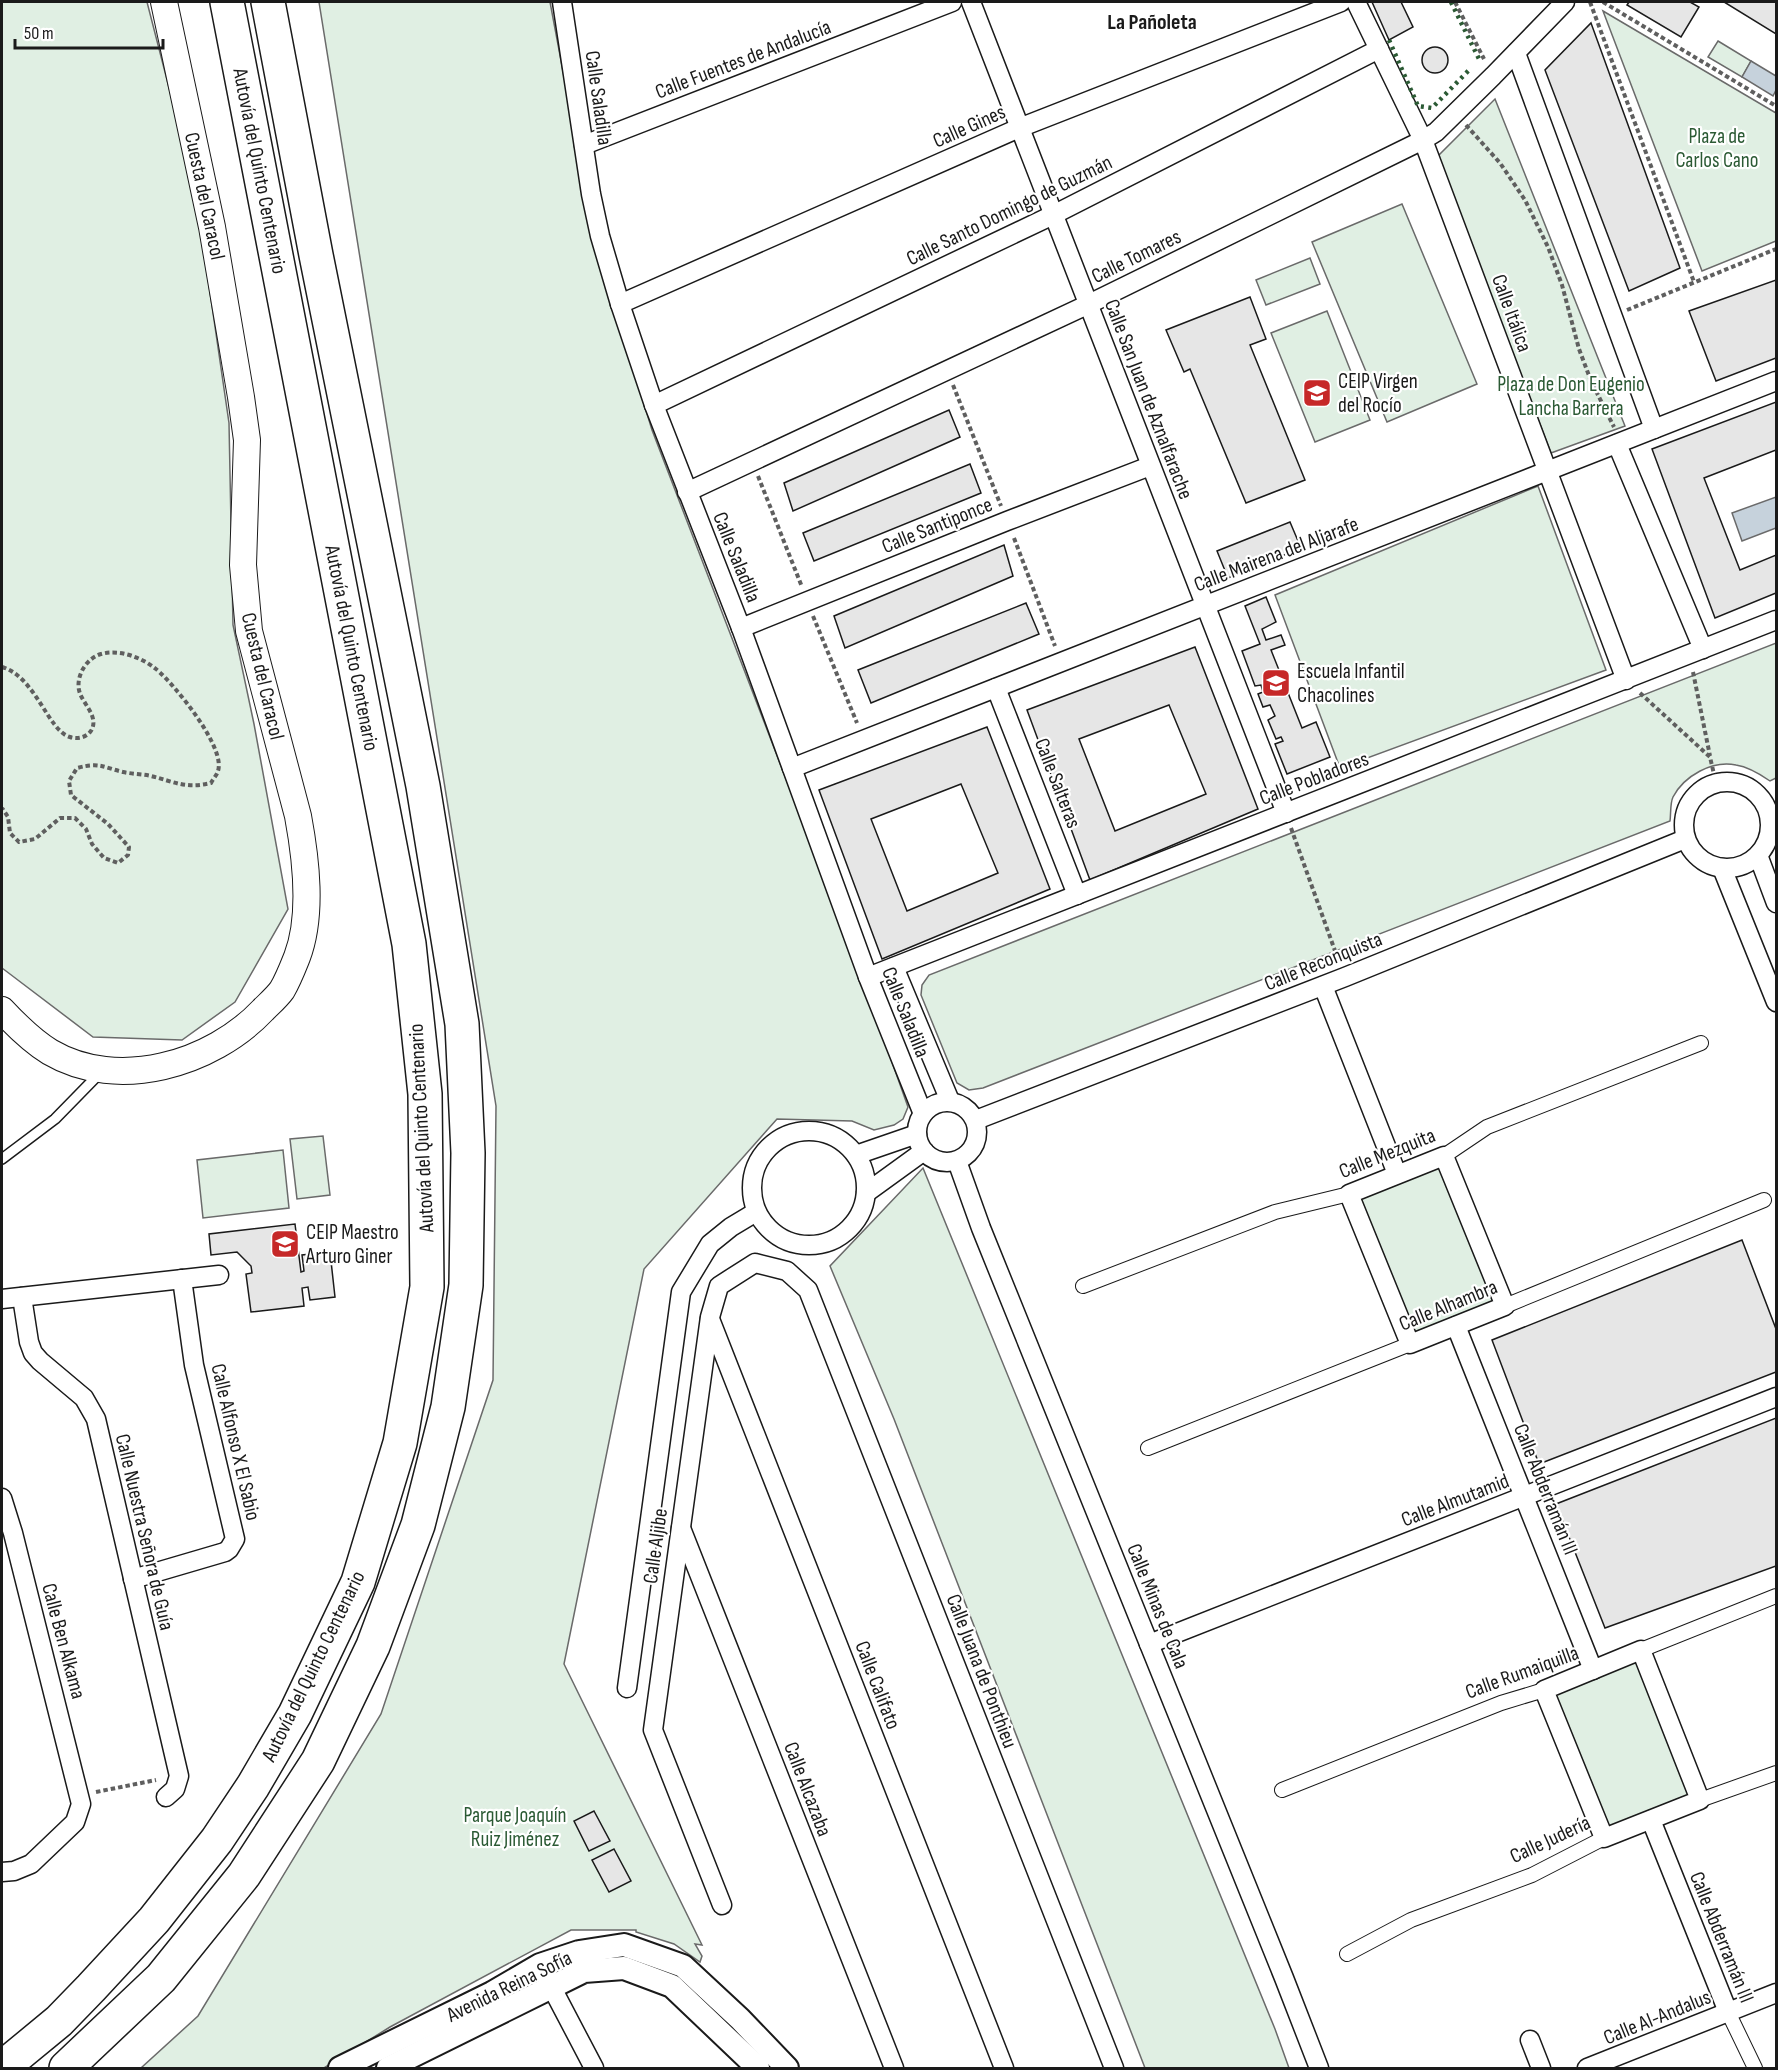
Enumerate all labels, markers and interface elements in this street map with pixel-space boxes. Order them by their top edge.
district label: La Pañoleta [1107,9,1197,36]
scale bar [15,12,164,50]
street label: Calle Fuentes de Andalucía [652,14,835,104]
text: 50 m [24,23,54,44]
street label: Calle Saladilla [580,49,618,147]
street label: Autovía del Quinto Centenario [227,65,292,276]
street label: Calle Gines [929,99,1009,154]
park label: Plaza de Carlos Cano [1675,124,1759,173]
street label: Cuesta del Caracol [179,130,230,262]
street label: Calle Santo Domingo de Guzmán [902,150,1116,271]
street label: Calle Tomares [1087,224,1185,289]
street label: Calle Itálica [1486,271,1537,355]
street label: Calle San Juan de Aznalfarache [1099,296,1198,503]
place label: CEIP Virgen del Rocío [1338,369,1418,418]
park label: Plaza de Don Eugenio Lancha Barrera [1497,372,1645,421]
school or university icon: CEIP Virgen del Rocío [1301,377,1333,409]
street label: Calle Santiponce [878,492,996,559]
street label: Calle Saladilla [707,508,766,606]
street label: Calle Mairena del Aljarafe [1190,512,1362,597]
street label: Autovía del Quinto Centenario [319,542,384,753]
street label: Cuesta del Caracol [236,610,289,742]
place label: Escuela Infantil Chacolines [1297,659,1405,708]
school or university icon: Escuela Infantil Chacolines [1260,667,1292,699]
street label: Calle Salteras [1029,735,1086,832]
street label: Calle Pobladores [1256,746,1372,811]
street label: Calle Reconquista [1261,927,1386,996]
street label: Calle Saladilla [876,963,935,1061]
street label: Autovía del Quinto Centenario [404,1023,440,1234]
street label: Calle Mezquita [1335,1123,1439,1184]
place label: CEIP Maestro Arturo Giner [305,1220,399,1269]
school or university icon: CEIP Maestro Arturo Giner [269,1228,301,1260]
street label: Calle Alhambra [1395,1274,1501,1336]
street label: Calle Alfonso X El Sabio [205,1361,266,1523]
street label: Calle Abderramán III [1508,1420,1583,1558]
street label: Calle Nuestra Señora de Guía [110,1432,179,1633]
street label: Calle Almutamid [1398,1468,1513,1532]
street label: Calle Aljibe [638,1507,673,1585]
street label: Calle Minas de Cala [1121,1540,1194,1672]
street label: Autovía del Quinto Centenario [256,1567,370,1766]
street label: Calle Ben Alkama [36,1581,91,1702]
street label: Calle Juana de Ponthieu [941,1591,1022,1752]
street label: Calle Califato [849,1637,906,1733]
street label: Calle Rumaiquilla [1462,1640,1582,1705]
street label: Calle Alcazaba [778,1738,837,1840]
park label: Parque Joaquín Ruiz Jiménez [463,1803,567,1852]
street label: Calle Judería [1506,1810,1594,1869]
street label: Calle Abderramán III [1684,1868,1759,2006]
street label: Avenida Reina Sofía [442,1945,576,2028]
street label: Calle Al-Andalus [1600,1985,1714,2050]

